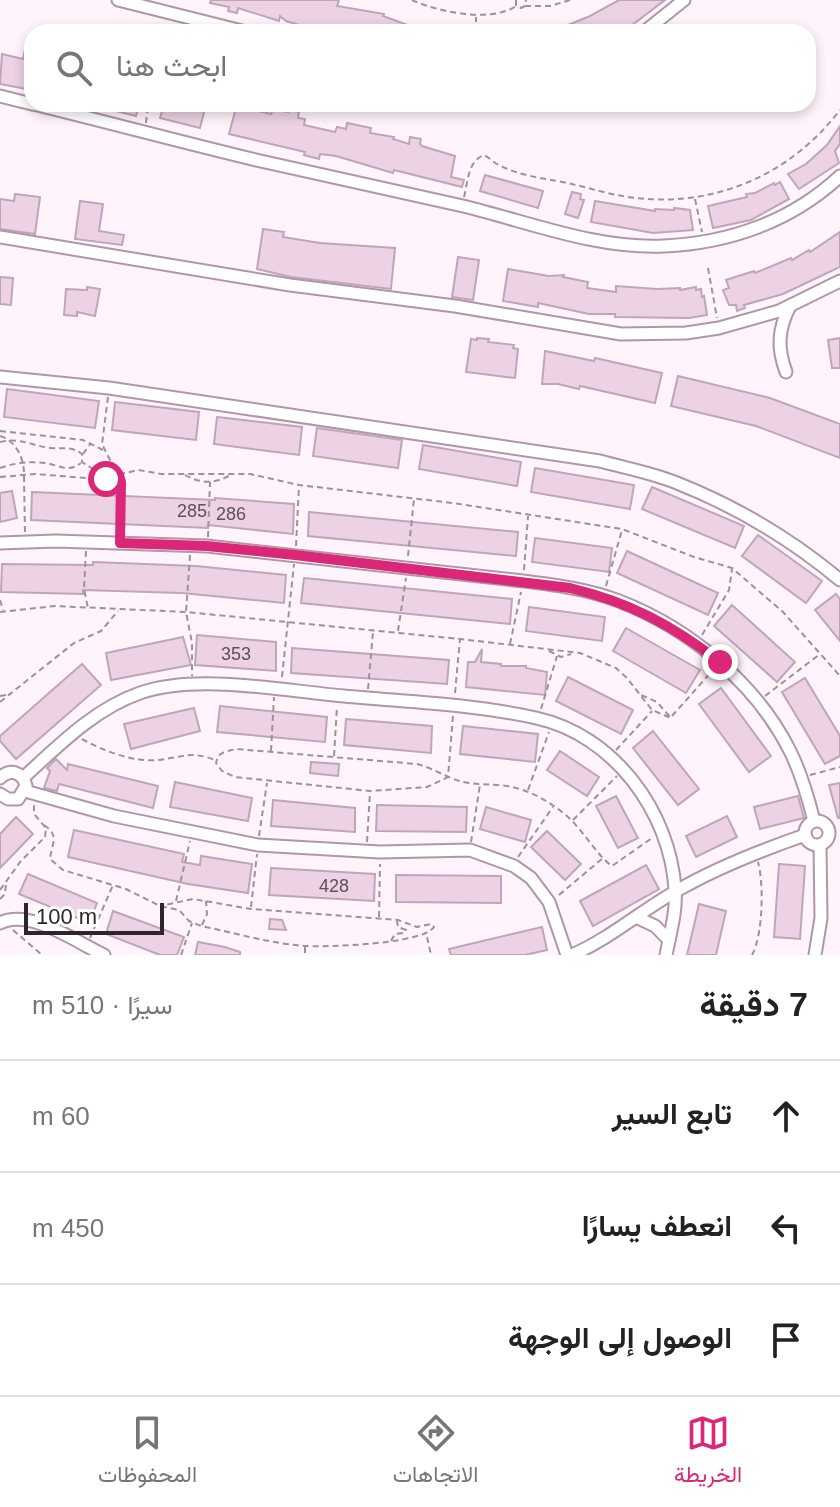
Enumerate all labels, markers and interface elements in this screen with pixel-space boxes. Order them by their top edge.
search box [24,24,816,112]
icon: search [52,46,96,90]
text: ابحث هنا [116,49,227,82]
route start [88,461,124,497]
house number: 285 [177,501,207,521]
house number: 286 [216,504,246,524]
house number: 353 [221,644,251,664]
route end [702,644,738,680]
house number: 428 [319,876,349,896]
scale bar [24,899,164,935]
text: 100 m [36,904,97,929]
text: 7 دقيقة [699,985,808,1023]
text: سيرًا · 510 m [32,990,173,1020]
icon: ahead [764,1094,808,1138]
text: تابع السير [612,1097,732,1130]
text: 60 m [32,1101,90,1131]
icon: left [764,1206,808,1250]
text: انعطف يسارًا [582,1209,732,1242]
text: 450 m [32,1213,104,1243]
icon: arrive [764,1318,808,1362]
text: الوصول إلى الوجهة [508,1321,732,1354]
tab: المحفوظات [98,1411,197,1494]
tab: الاتجاهات [393,1411,478,1494]
tab: الخريطة [674,1411,742,1494]

